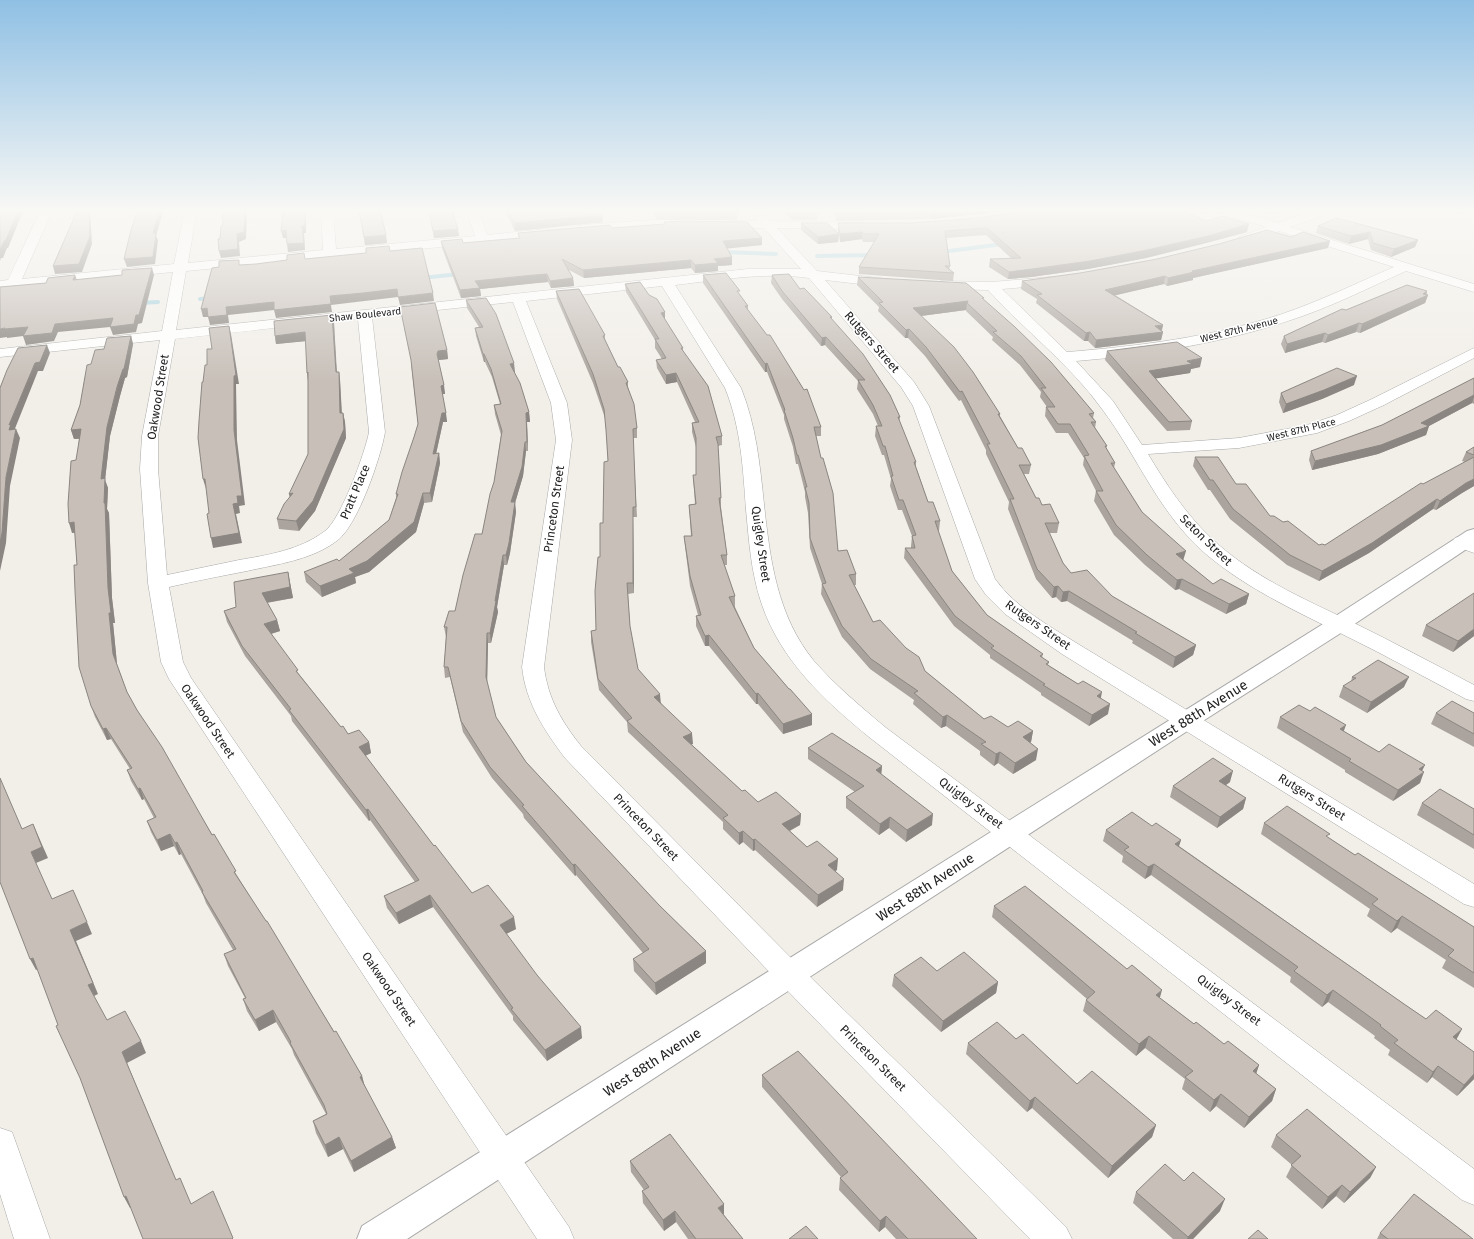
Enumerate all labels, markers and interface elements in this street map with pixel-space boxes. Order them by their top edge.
street label: Shaw Boulevard [329,305,402,325]
street label: Rutgers Street [842,308,903,376]
street label: West 87th Avenue [1199,315,1279,345]
street label: Oakwood Street [144,353,172,441]
street label: West 87th Place [1266,416,1337,444]
street label: Pratt Place [337,462,373,522]
street label: Princeton Street [541,464,567,553]
street label: Quigley Street [749,505,773,584]
street label: Seton Street [1177,512,1235,569]
street label: Rutgers Street [1003,597,1074,653]
street label: West 88th Avenue [1146,676,1251,751]
street label: Oakwood Street [178,681,238,761]
street label: Rutgers Street [1276,771,1349,824]
street label: Quigley Street [936,774,1006,832]
street label: Princeton Street [610,791,682,864]
street label: West 88th Avenue [873,849,977,925]
street label: Oakwood Street [359,949,419,1029]
street label: Quigley Street [1194,971,1264,1029]
street label: Princeton Street [837,1022,909,1094]
street label: West 88th Avenue [600,1024,704,1100]

